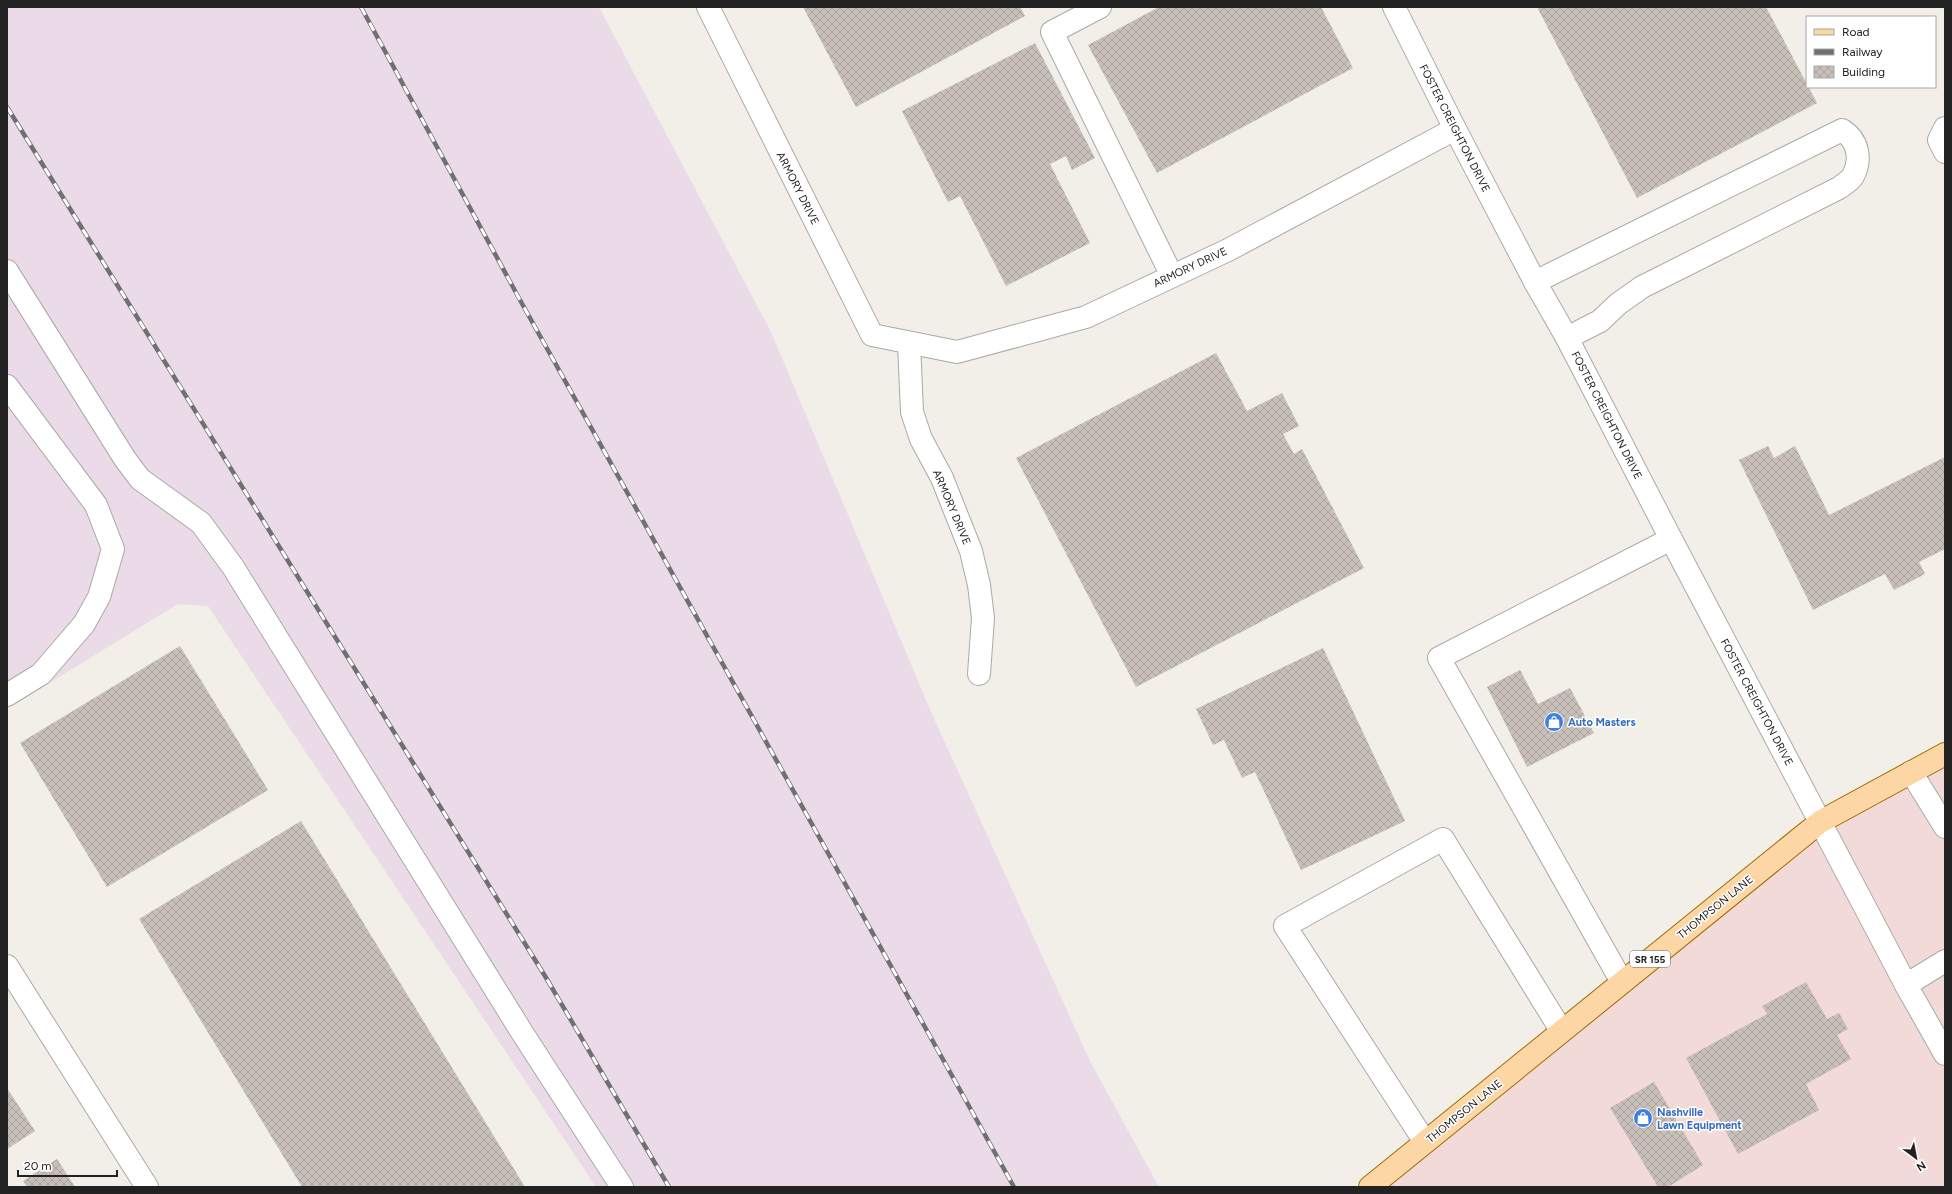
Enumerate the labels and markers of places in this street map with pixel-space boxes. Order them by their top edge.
shop icon: Auto Masters [1543,711,1565,733]
place label: Auto Masters [1568,716,1636,729]
place label: Nashville Lawn Equipment [1657,1106,1742,1132]
shop icon: Nashville Lawn Equipment [1632,1107,1654,1129]

